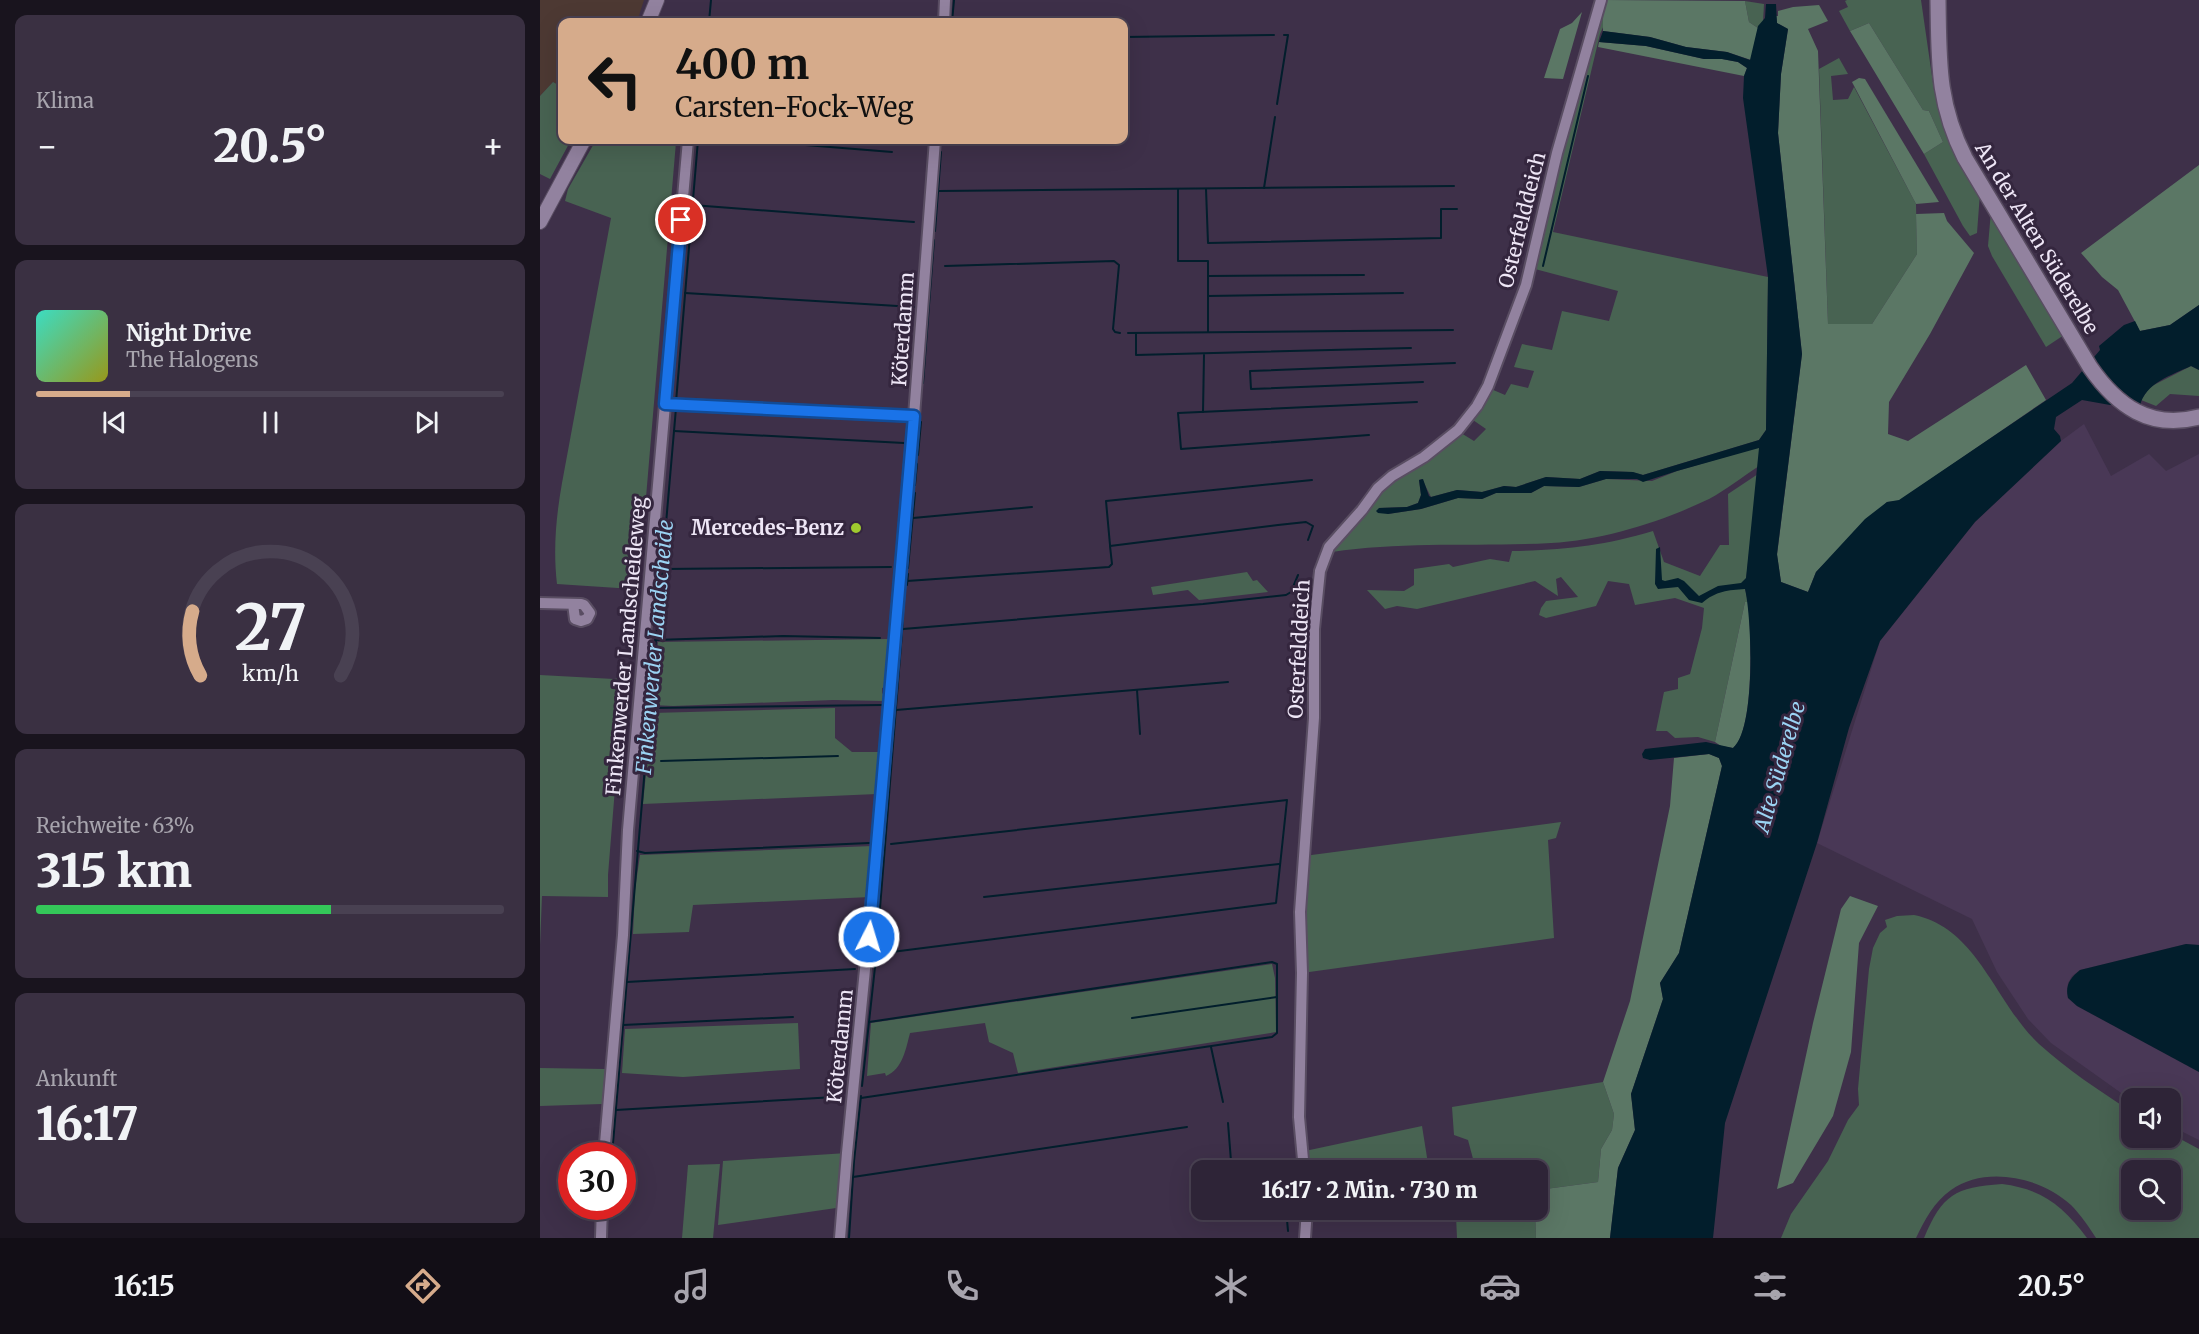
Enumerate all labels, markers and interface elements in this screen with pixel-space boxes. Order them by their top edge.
text: 400 m [675,38,809,90]
icon: left [576,42,654,120]
text: Klima [36,88,94,113]
text: Carsten-Fock-Weg [675,90,914,124]
text: 20.5° [213,118,327,174]
text: − [36,126,58,167]
text: + [482,126,504,167]
street label: An der Alten Süderelbe [1970,136,2105,338]
street label: Osterfelddeich [1493,149,1550,290]
pin [655,194,706,245]
icon: arrive [664,203,697,236]
street label: Köterdamm [886,271,919,387]
text: Night Drive [126,319,251,347]
text: The Halogens [126,347,258,372]
icon: previous [98,406,131,439]
icon: pause [254,406,287,439]
icon: next [410,406,443,439]
street label: Finkenwerder Landscheideweg [600,495,651,797]
place label: Mercedes-Benz [691,515,844,540]
water label: Finkenwerder Landscheide [630,518,679,776]
marker: Mercedes-Benz [849,521,863,535]
street label: Osterfelddeich [1282,579,1315,719]
text: 27 [234,589,306,667]
text: km/h [242,660,298,687]
water label: Alte Süderelbe [1747,698,1811,837]
text: Reichweite · 63% [36,813,195,838]
text: 315 km [36,843,192,899]
position arrow [837,905,901,969]
street label: Köterdamm [821,988,858,1104]
text: Ankunft [36,1066,117,1091]
map controls [2121,1088,2181,1220]
button: sound [2121,1088,2181,1148]
text: 16:17 [36,1096,138,1152]
speed limit sign: 30 [558,1142,636,1220]
button: search [2121,1160,2181,1220]
text: 16:17 · 2 Min. · 730 m [1262,1176,1477,1204]
icon: directions [402,1265,444,1307]
icon: music [671,1265,713,1307]
icon: phone [941,1265,983,1307]
icon: climate [1210,1265,1252,1307]
icon: car [1479,1265,1521,1307]
icon: filters [1749,1265,1791,1307]
text: 16:15 [114,1269,175,1303]
text: 20.5° [2018,1269,2085,1303]

